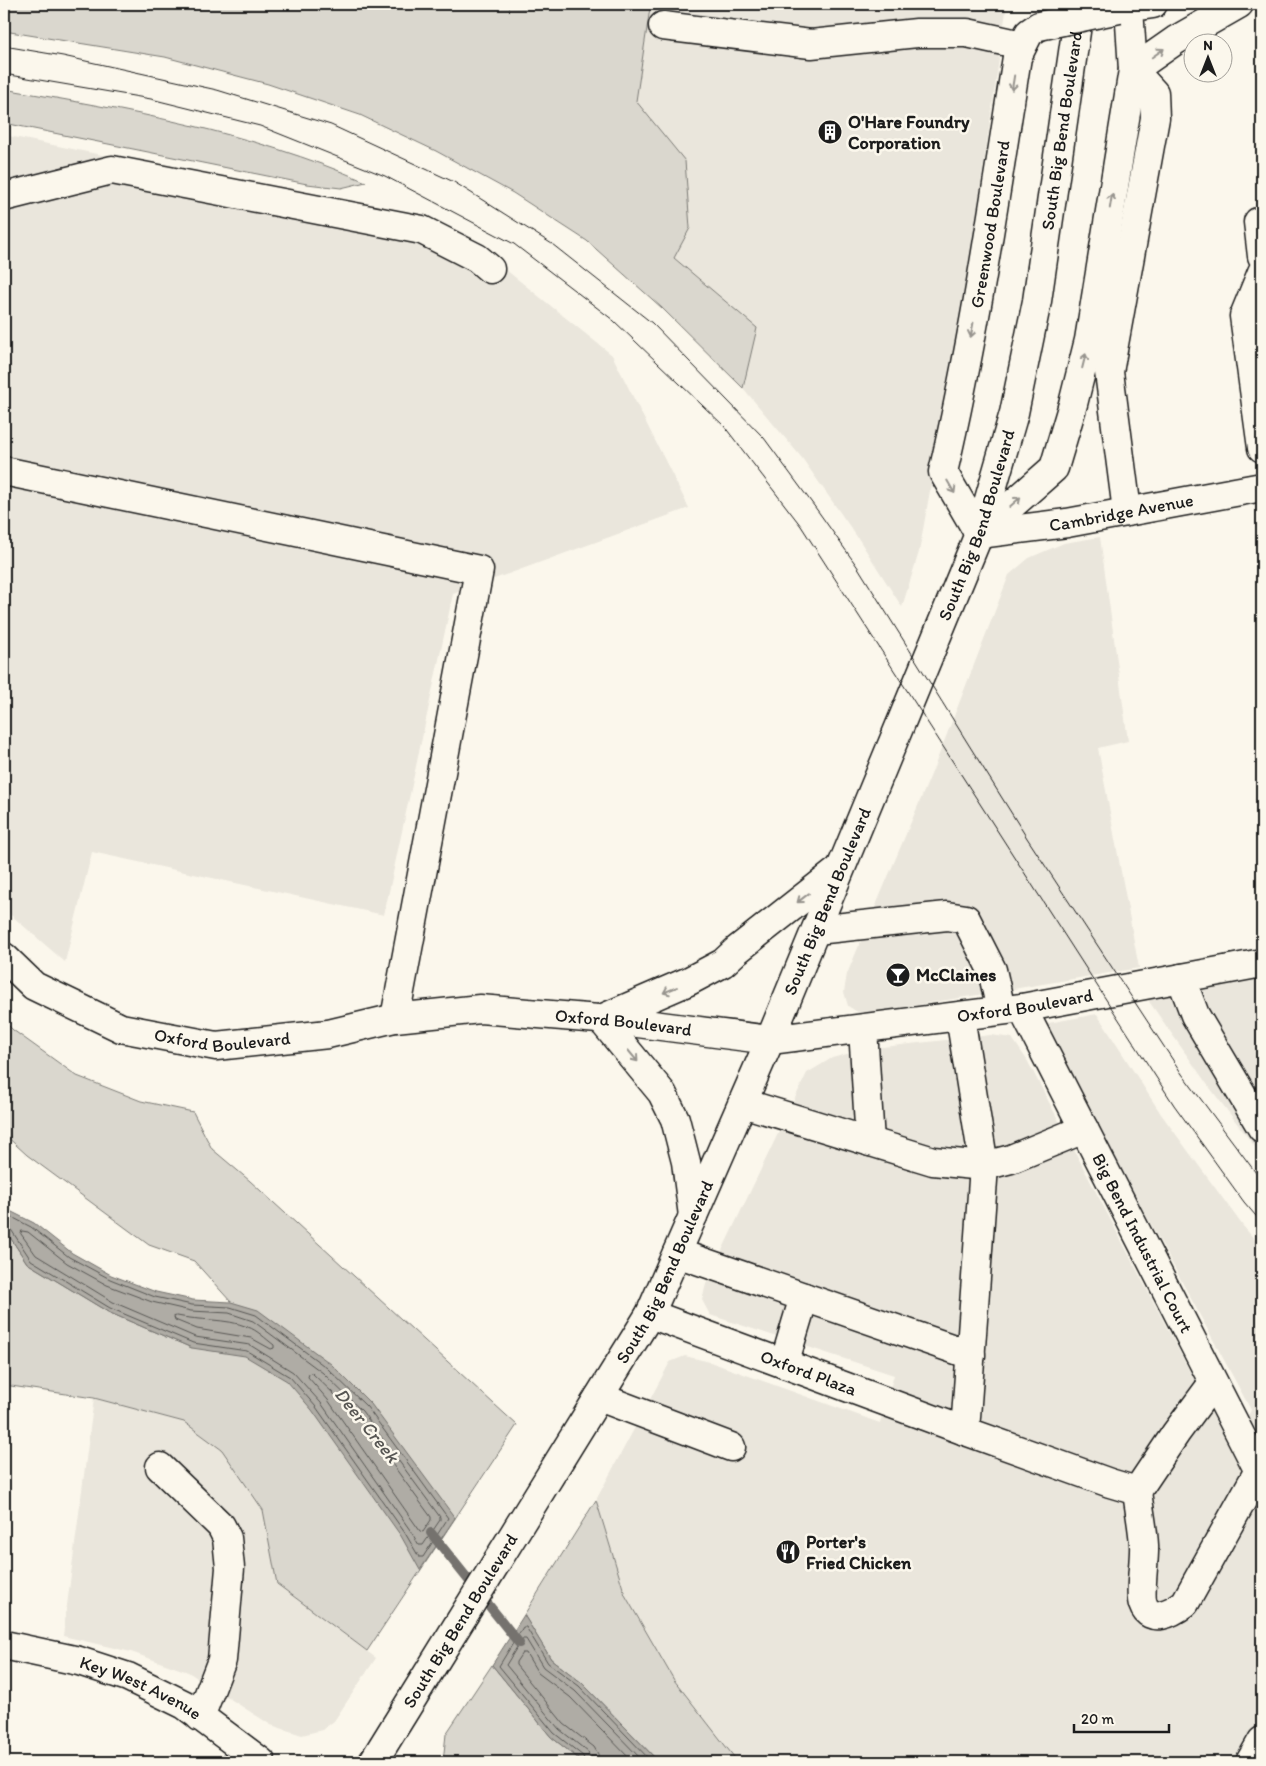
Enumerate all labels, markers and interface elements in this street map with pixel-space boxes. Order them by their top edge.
street label: South Big Bend Boulevard [1036,29,1087,231]
north arrow [1184,32,1234,82]
text: N [1203,37,1213,54]
one-way arrow [1151,48,1165,58]
one-way arrow [1007,75,1017,91]
place label: O'Hare Foundry Corporation [848,111,970,154]
building icon: O'Hare Foundry Corporation [817,119,843,145]
street label: Greenwood Boulevard [966,139,1015,310]
one-way arrow [1107,193,1117,209]
one-way arrow [966,321,976,337]
one-way arrow [1080,353,1089,369]
street label: South Big Bend Boulevard [933,427,1020,624]
one-way arrow [946,479,956,494]
street label: Cambridge Avenue [1048,489,1195,536]
one-way arrow [1009,496,1022,508]
street label: South Big Bend Boulevard [779,804,876,998]
one-way arrow [797,893,810,904]
bar icon: McClaines [885,962,911,988]
place label: McClaines [916,964,996,986]
street label: Oxford Boulevard [956,984,1095,1027]
one-way arrow [662,986,677,995]
street label: Oxford Boulevard [554,1004,693,1041]
street label: Oxford Boulevard [152,1024,292,1057]
one-way arrow [627,1049,638,1062]
street label: Big Bend Industrial Court [1087,1150,1197,1337]
street label: South Big Bend Boulevard [611,1177,718,1368]
street label: Oxford Plaza [757,1345,860,1401]
water label: Deer Creek [330,1383,405,1468]
street label: South Big Bend Boulevard [398,1529,523,1712]
place label: Porter's Fried Chicken [806,1531,912,1574]
restaurant icon: Porter's Fried Chicken [775,1539,801,1565]
street label: Key West Avenue [77,1651,206,1725]
scale bar [1074,1701,1168,1733]
text: 20 m [1081,1710,1115,1728]

